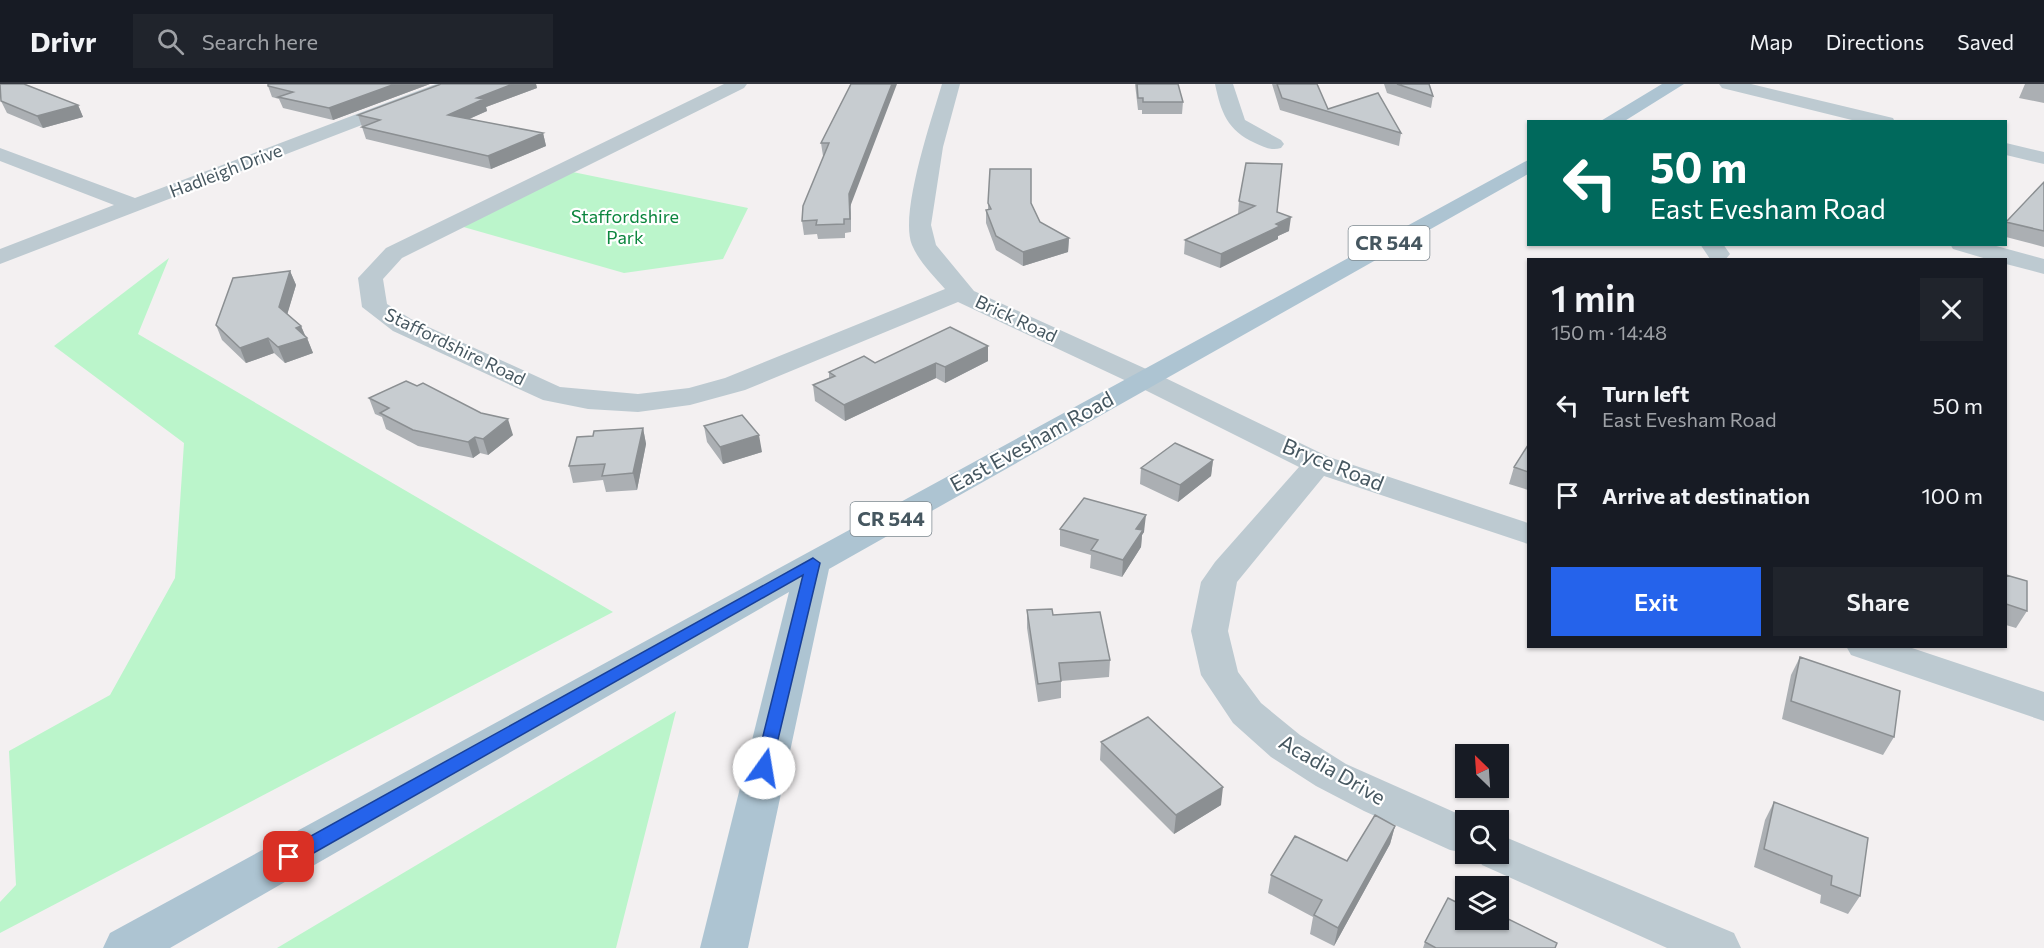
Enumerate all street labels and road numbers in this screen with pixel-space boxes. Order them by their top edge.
street label: Hadleigh Drive [166,138,285,202]
road number: CR 544 [1348,226,1430,260]
street label: Brick Road [972,290,1061,347]
street label: Staffordshire Road [382,303,529,390]
street label: East Evesham Road [945,385,1117,496]
street label: Bryce Road [1279,432,1388,495]
road number: CR 544 [850,502,932,536]
street label: Acadia Drive [1275,728,1390,809]

